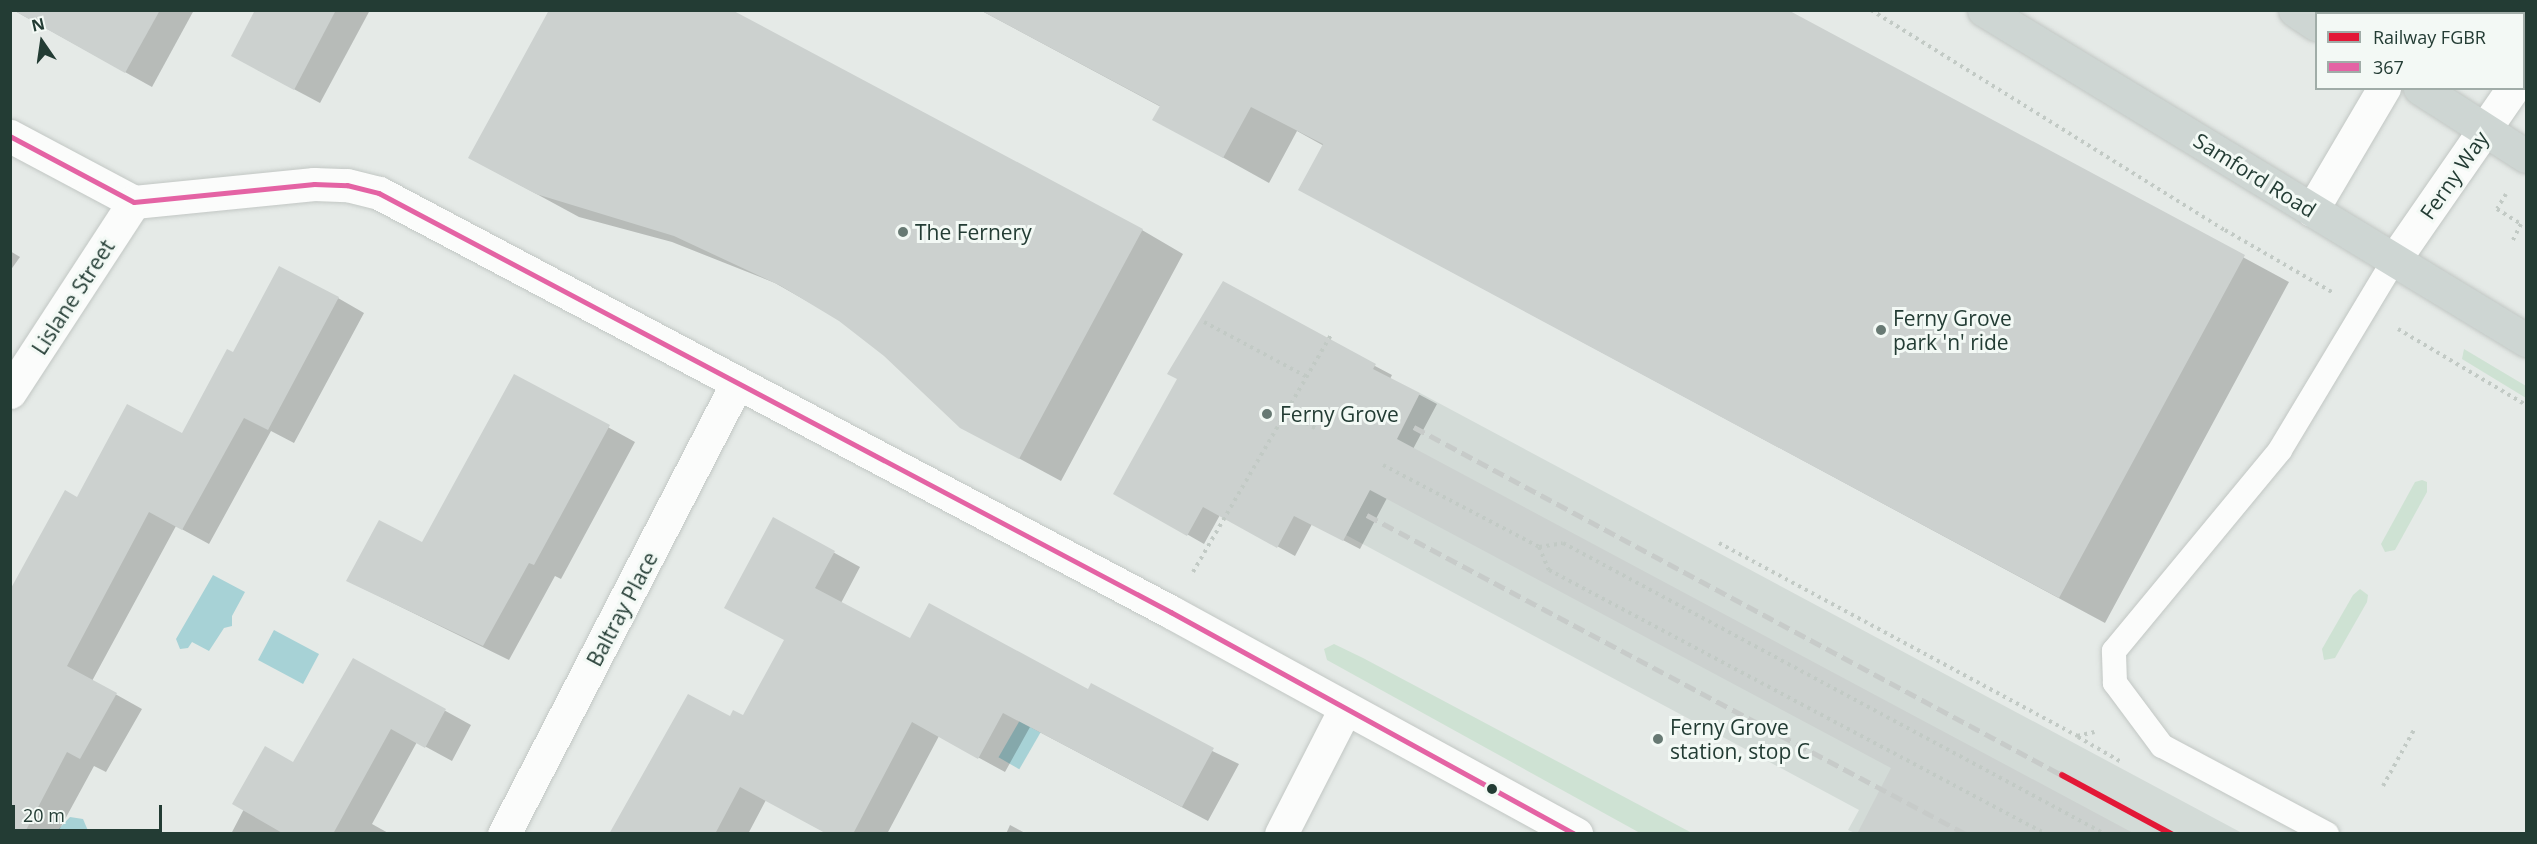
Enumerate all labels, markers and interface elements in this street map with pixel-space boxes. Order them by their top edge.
north arrow [12,12,72,72]
text: N [29,12,47,37]
legend [2315,12,2525,90]
text: Railway FGBR [2373,25,2486,49]
text: 367 [2373,55,2404,79]
street label: Ferny Way [2415,126,2493,224]
street label: Samford Road [2189,127,2321,223]
place label: The Fernery [915,219,1032,245]
marker: The Fernery [896,225,910,239]
street label: Lislane Street [26,235,120,359]
place label: Ferny Grove park 'n' ride [1893,305,2012,355]
marker: Ferny Grove park 'n' ride [1874,323,1888,337]
place label: Ferny Grove [1280,401,1399,427]
marker: Ferny Grove [1258,405,1276,423]
street label: Baltray Place [581,548,663,670]
place label: Ferny Grove station, stop C [1670,714,1810,764]
marker: Ferny Grove station, stop C [1651,732,1665,746]
unlabelled marker [1486,783,1498,795]
scale bar [15,793,165,831]
text: 20 m [23,803,65,827]

